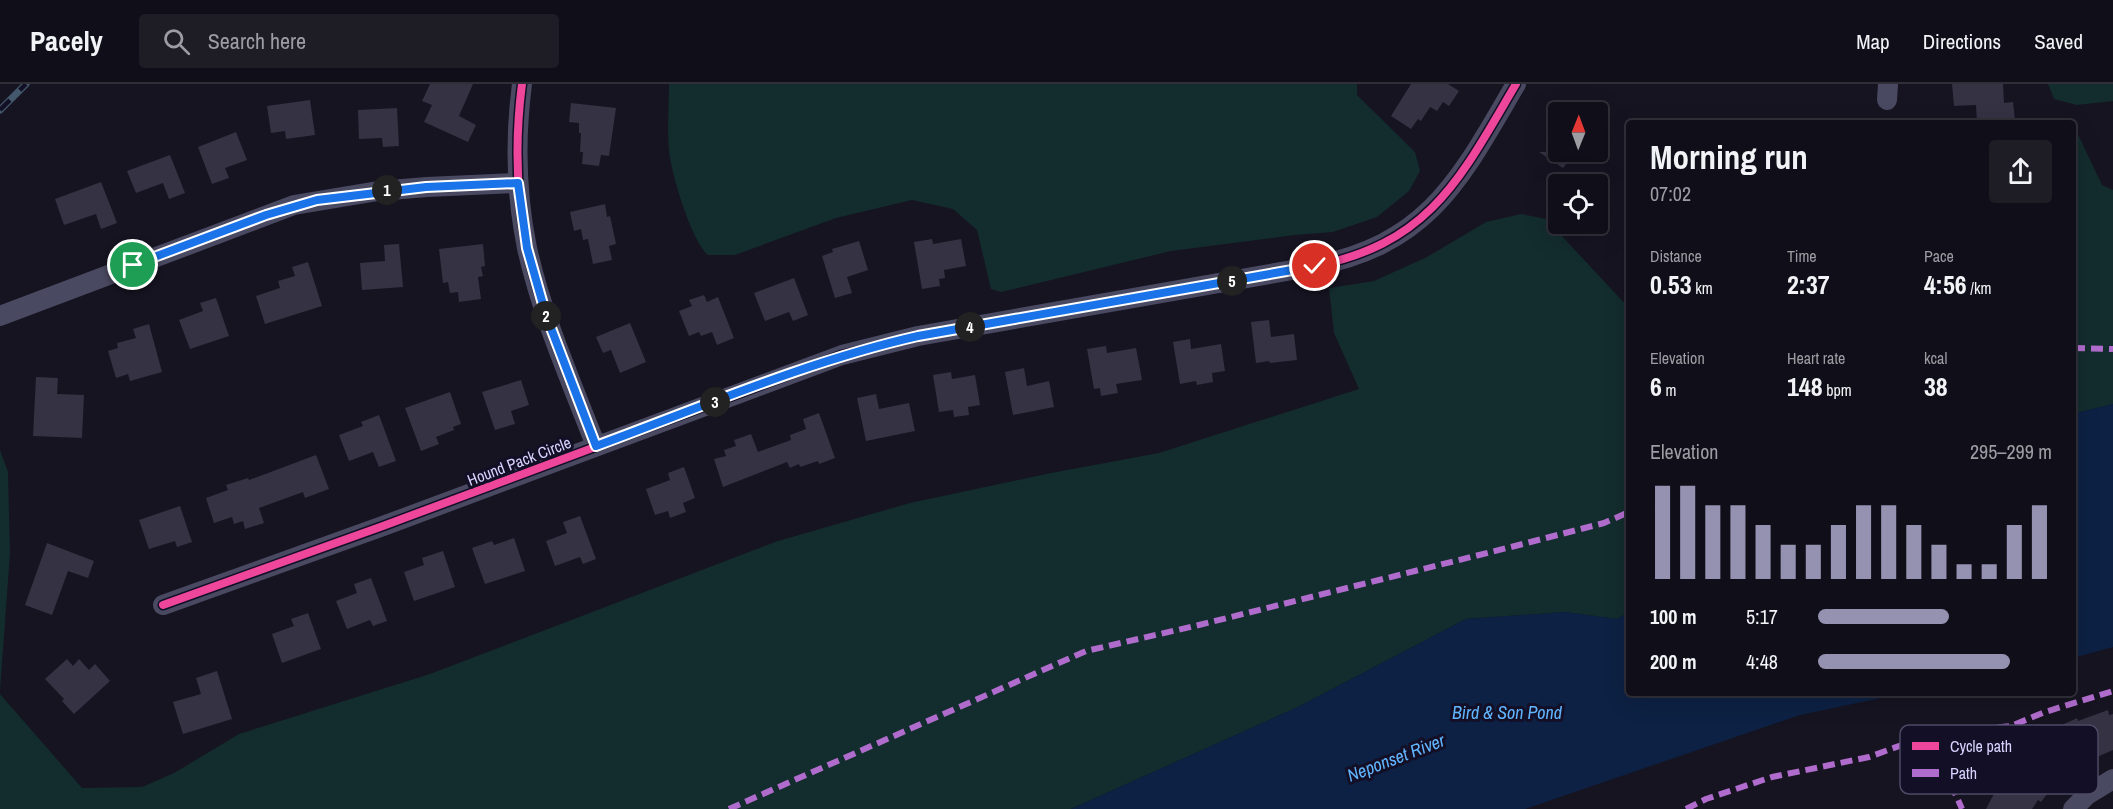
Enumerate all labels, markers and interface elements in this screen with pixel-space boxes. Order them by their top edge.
search box [139,14,559,68]
text: Pacely [30,22,103,60]
icon: search [160,25,193,58]
text: Search here [208,26,306,56]
text: Map [1856,27,1890,56]
text: Directions [1923,27,2001,56]
text: Saved [2034,27,2083,56]
north arrow [1548,102,1608,162]
map controls [1548,102,1608,234]
text: Morning run [1650,135,1808,179]
button: share [1989,140,2052,203]
button: locate [1548,174,1608,234]
pin: 1 [372,175,402,205]
text: 1 [383,179,391,201]
text: 07:02 [1650,180,1691,207]
pin [107,239,158,290]
pin [1289,240,1340,291]
text: Distance [1650,245,1702,267]
text: Time [1787,245,1817,267]
text: Pace [1924,245,1954,267]
icon: arrive [116,248,149,281]
icon: check [1298,249,1331,282]
pin: 5 [1217,266,1247,296]
text: 0.53 [1650,267,1692,302]
text: 2:37 [1787,267,1830,302]
text: 4:56 [1924,267,1967,302]
text: 5 [1228,270,1236,292]
text: km [1692,277,1713,299]
text: /km [1967,277,1991,299]
pin: 2 [531,301,561,331]
text: 2 [542,305,550,327]
pin: 4 [955,312,985,342]
text: 4 [966,316,974,338]
text: Elevation [1650,347,1705,369]
text: Heart rate [1787,347,1845,369]
text: kcal [1924,347,1947,369]
text: 6 [1650,369,1662,404]
text: 148 [1787,369,1823,404]
text: 38 [1924,369,1948,404]
text: m [1662,379,1676,401]
text: bpm [1823,379,1852,401]
pin: 3 [700,387,730,417]
text: 3 [711,391,719,413]
street label: Hound Pack Circle [464,431,574,491]
text: Elevation [1650,438,1718,465]
text: 295–299 m [1970,438,2052,465]
text: 100 m [1650,603,1697,630]
text: 5:17 [1746,603,1778,630]
text: 200 m [1650,648,1697,675]
text: 4:48 [1746,648,1778,675]
water label: Bird & Son Pond [1452,700,1563,725]
legend [1900,725,2098,794]
water label: Neponset River [1343,727,1449,788]
text: Cycle path [1950,735,2012,757]
text: Path [1950,762,1977,784]

